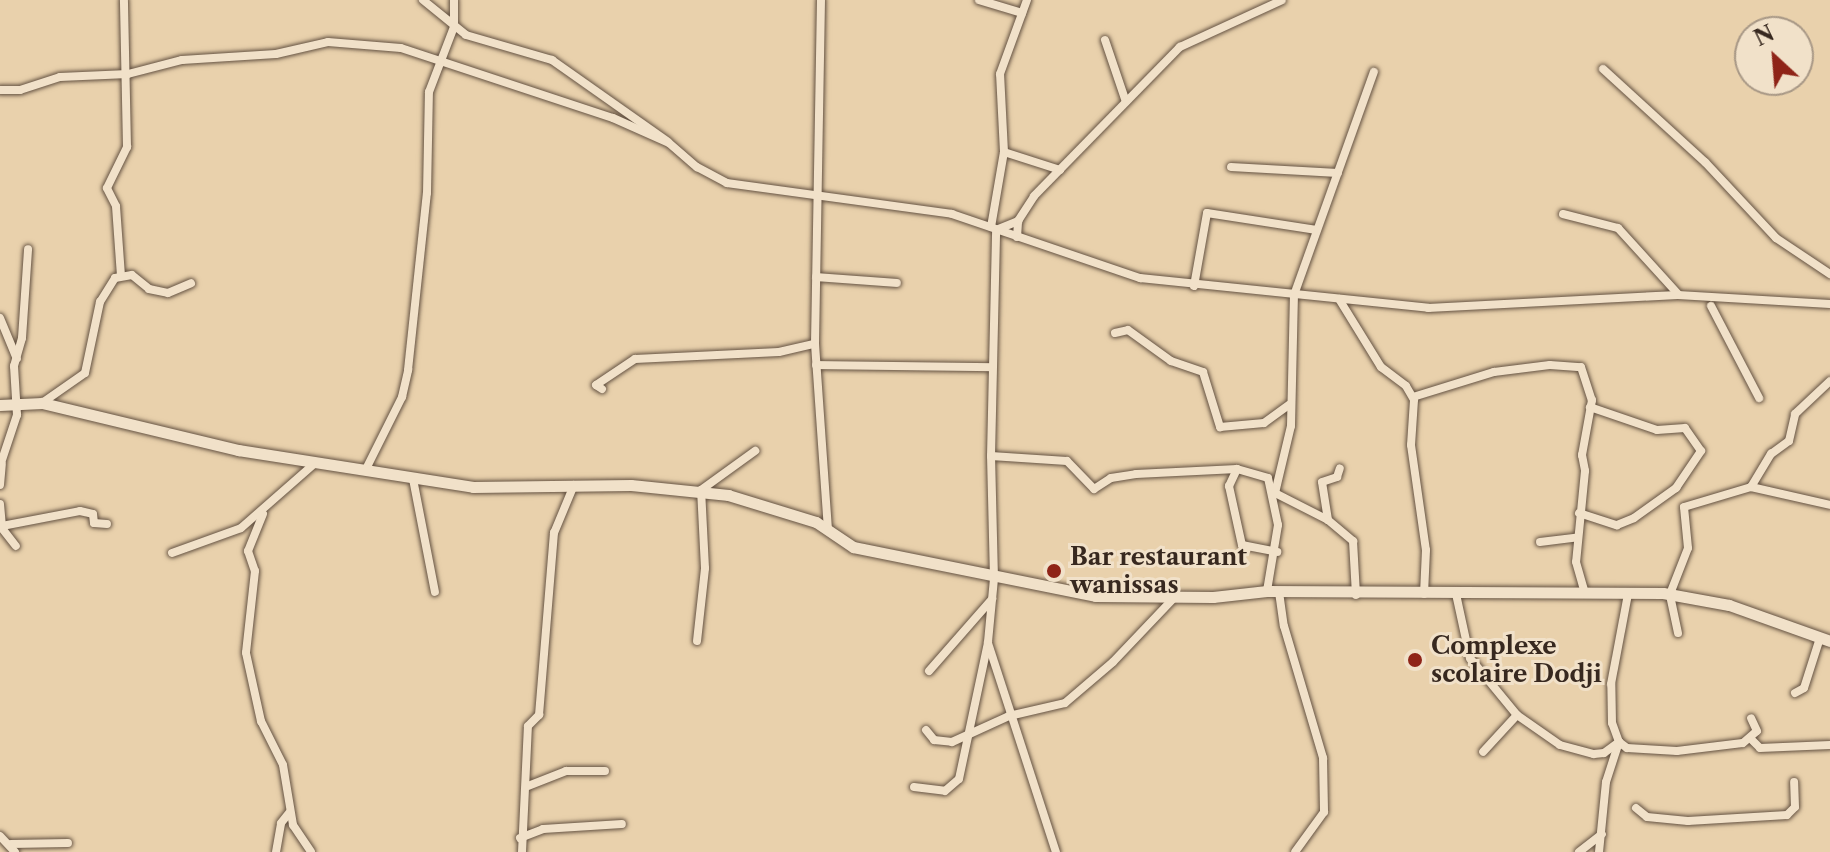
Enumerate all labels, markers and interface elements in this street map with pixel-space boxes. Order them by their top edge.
north arrow [1734,16,1814,96]
text: N [1750,19,1779,52]
place label: Bar restaurant wanissas [1070,543,1247,599]
marker: Bar restaurant wanissas [1045,562,1063,580]
place label: Complexe scolaire Dodji [1431,632,1602,688]
marker: Complexe scolaire Dodji [1406,651,1424,669]

